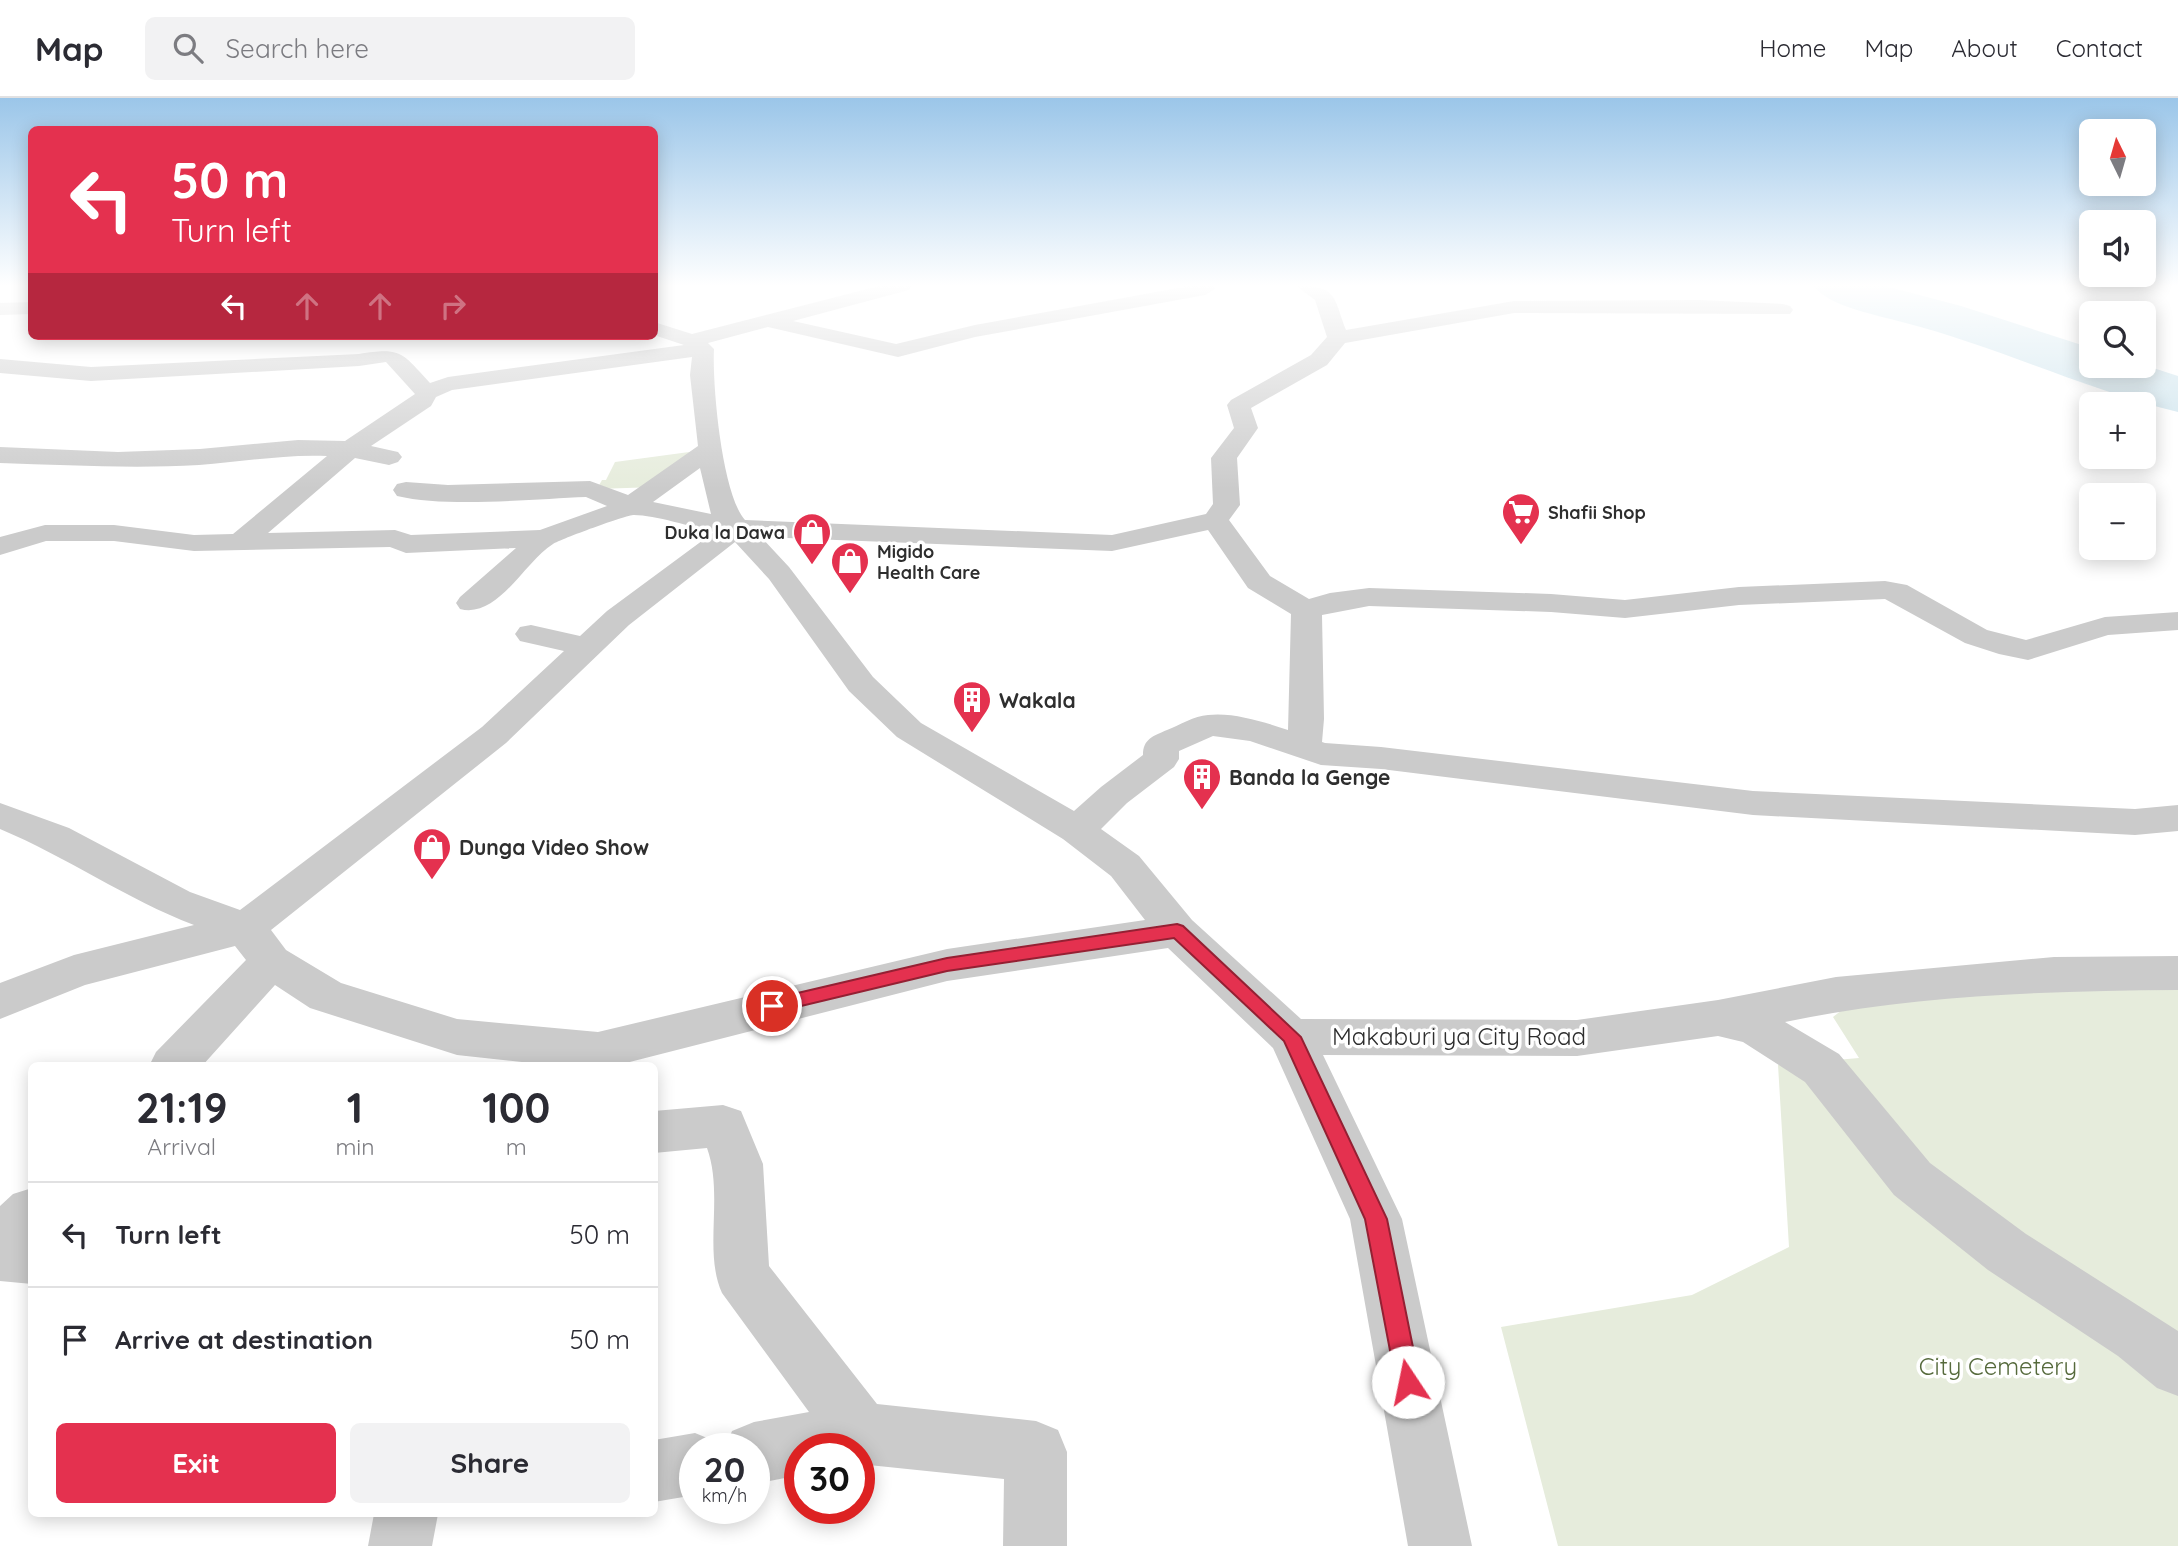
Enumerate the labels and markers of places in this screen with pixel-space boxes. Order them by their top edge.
supermarket icon: Shafii Shop [1500,491,1542,546]
place label: Shafii Shop [1548,501,1646,524]
shop icon: Duka la Dawa [791,511,833,566]
place label: Duka la Dawa [665,521,785,544]
shop icon: Migido Health Care [829,540,871,595]
place label: Migido Health Care [877,540,980,584]
building icon: Wakala [951,679,993,734]
place label: Wakala [999,687,1076,713]
building icon: Banda la Genge [1181,756,1223,811]
place label: Banda la Genge [1229,764,1390,790]
shop icon: Dunga Video Show [411,826,453,881]
place label: Dunga Video Show [459,834,649,860]
pin [742,976,802,1036]

